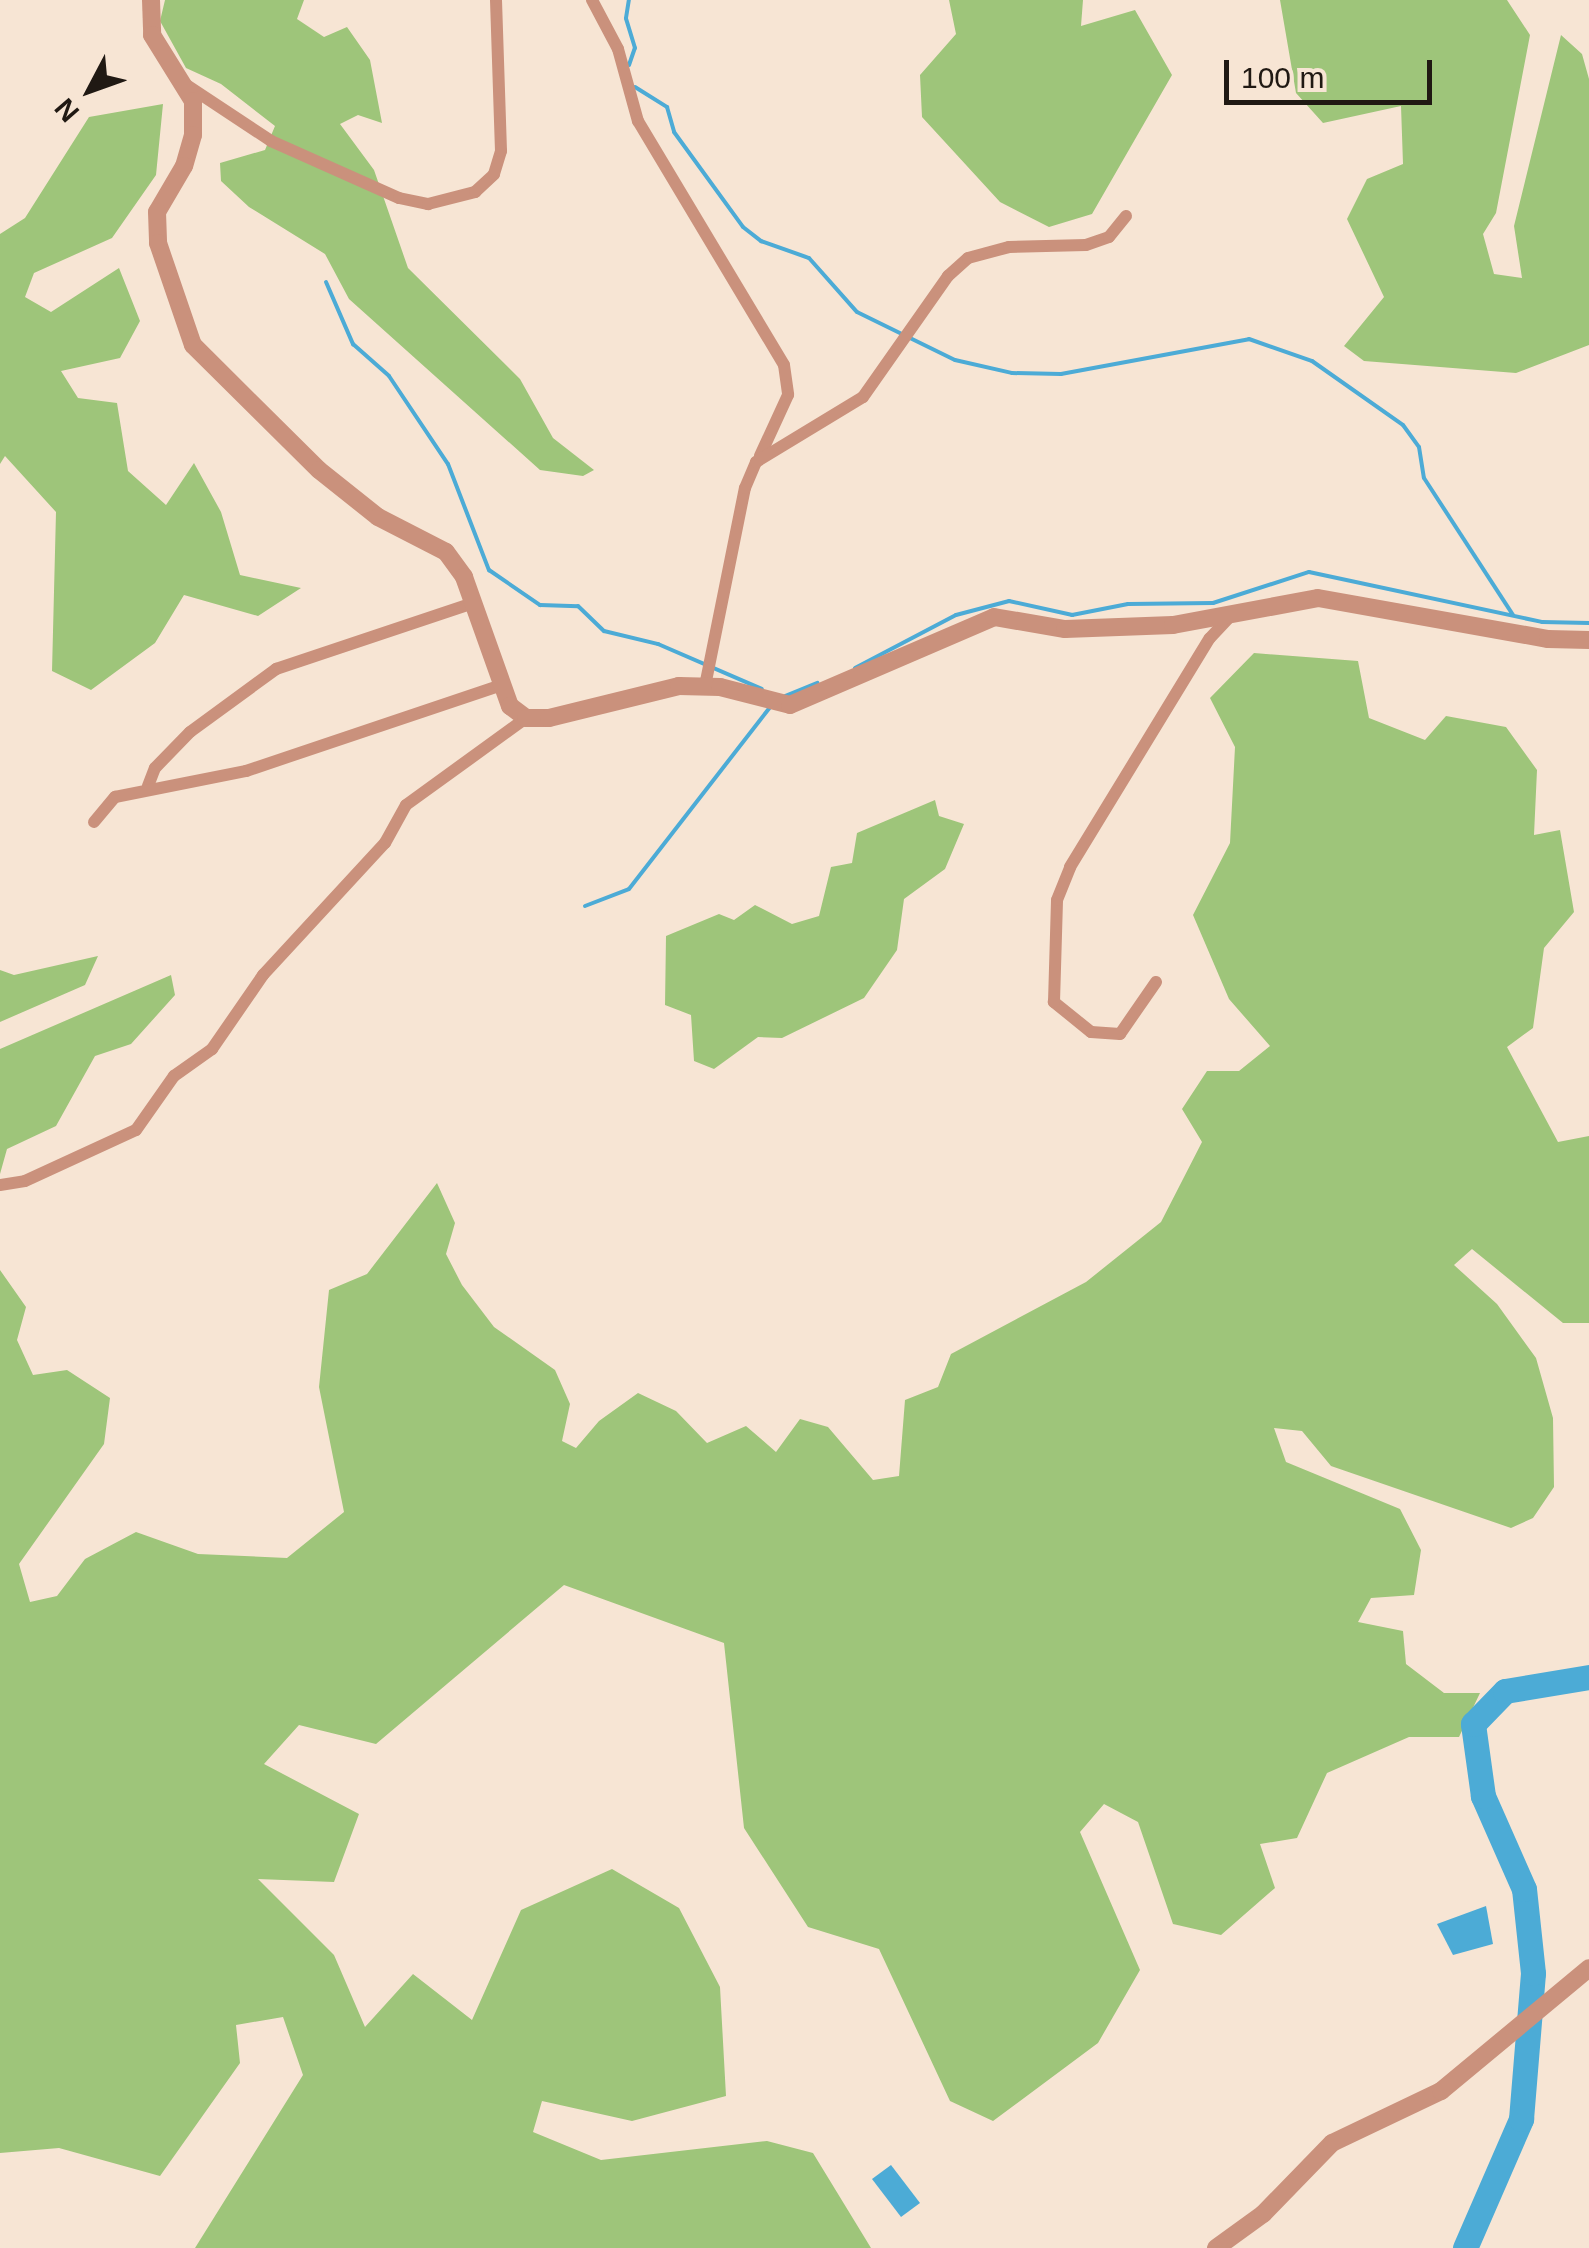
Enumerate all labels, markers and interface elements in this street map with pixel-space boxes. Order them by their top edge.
north arrow [40,40,140,140]
scale bar [1229,40,1436,102]
text: 100 m [1241,61,1324,94]
text: N [49,92,85,128]

